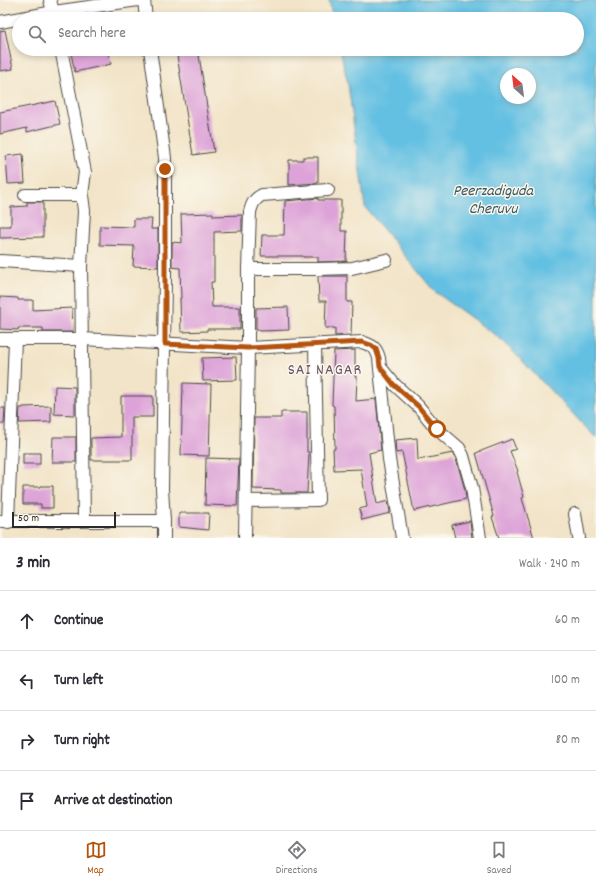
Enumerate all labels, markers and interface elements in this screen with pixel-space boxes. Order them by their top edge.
search box [12,12,584,56]
icon: search [26,23,48,45]
text: Search here [58,23,126,45]
north arrow [500,68,536,104]
route end [156,160,174,178]
water label: Peerzadiguda Cheruvu [453,180,535,221]
district label: SAI NAGAR [288,359,362,382]
route start [428,420,446,438]
scale bar [12,510,116,529]
text: 50 m [18,511,39,527]
text: 3 min [16,552,50,576]
text: Walk · 240 m [519,555,580,574]
icon: ahead [16,610,38,632]
text: Continue [54,610,103,632]
text: 60 m [555,611,580,630]
icon: left [16,670,38,692]
text: Turn left [54,670,103,692]
text: 100 m [551,671,580,690]
icon: right [16,730,38,752]
text: Turn right [54,730,110,752]
text: 80 m [556,731,580,750]
icon: arrive [16,790,38,812]
text: Arrive at destination [54,790,172,812]
tab: Map [85,839,107,879]
tab: Directions [276,839,318,879]
tab: Saved [487,839,511,879]

